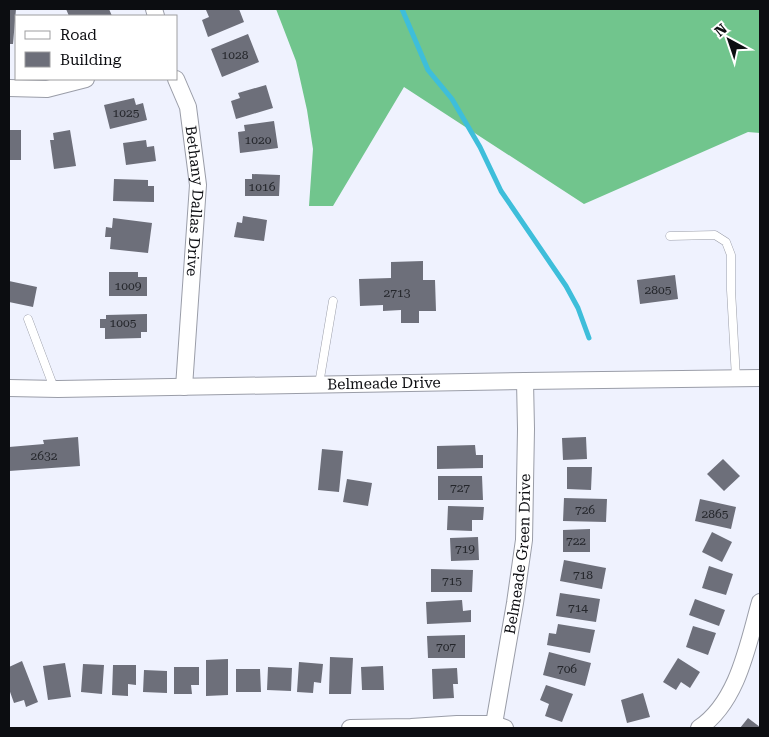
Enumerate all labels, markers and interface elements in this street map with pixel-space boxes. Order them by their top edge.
legend [15,15,178,80]
north arrow [704,15,754,65]
text: N [711,20,730,40]
text: Road [60,26,97,44]
house number: 1028 [222,48,249,62]
text: Building [60,51,122,69]
house number: 1025 [113,106,140,120]
street label: Bethany Dallas Drive [181,125,207,277]
house number: 1020 [245,133,272,147]
house number: 1016 [249,180,276,194]
house number: 1009 [115,279,142,293]
house number: 2805 [645,283,672,297]
house number: 2713 [384,286,411,300]
house number: 1005 [110,316,137,330]
street label: Belmeade Drive [327,373,441,393]
house number: 2632 [31,449,58,463]
street label: Belmeade Green Drive [501,474,534,636]
house number: 727 [450,481,470,495]
house number: 726 [575,503,595,517]
house number: 2865 [702,507,729,521]
house number: 722 [566,534,586,548]
house number: 719 [455,542,475,556]
house number: 718 [573,568,593,582]
house number: 715 [442,574,462,588]
house number: 714 [568,601,588,615]
house number: 707 [436,640,456,654]
house number: 706 [557,662,577,676]

